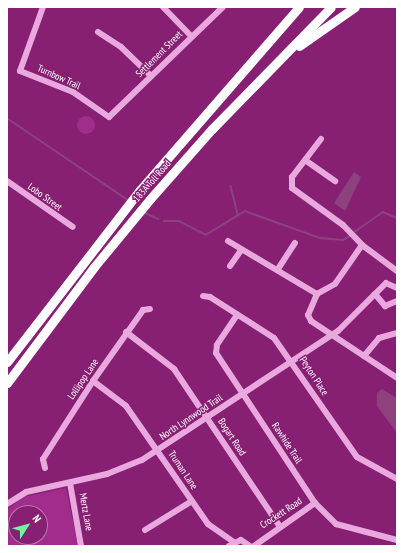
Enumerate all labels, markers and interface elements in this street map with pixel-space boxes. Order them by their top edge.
street label: Settlement Street [133,28,185,80]
street label: Turnbow Trail [35,62,83,92]
street label: 183A Toll Road [130,157,174,205]
street label: Lobo Street [25,181,65,213]
street label: Peyton Place [297,354,331,398]
street label: Lollipop Lane [65,356,101,402]
street label: North Lynnwood Trail [157,391,225,443]
street label: Bogart Road [215,416,249,458]
street label: Rawhide Trail [269,420,305,466]
street label: Truman Lane [166,448,200,492]
street label: Mertz Lane [77,492,95,532]
street label: Crockett Road [258,495,304,531]
north arrow [8,505,48,545]
text: N [29,512,44,525]

